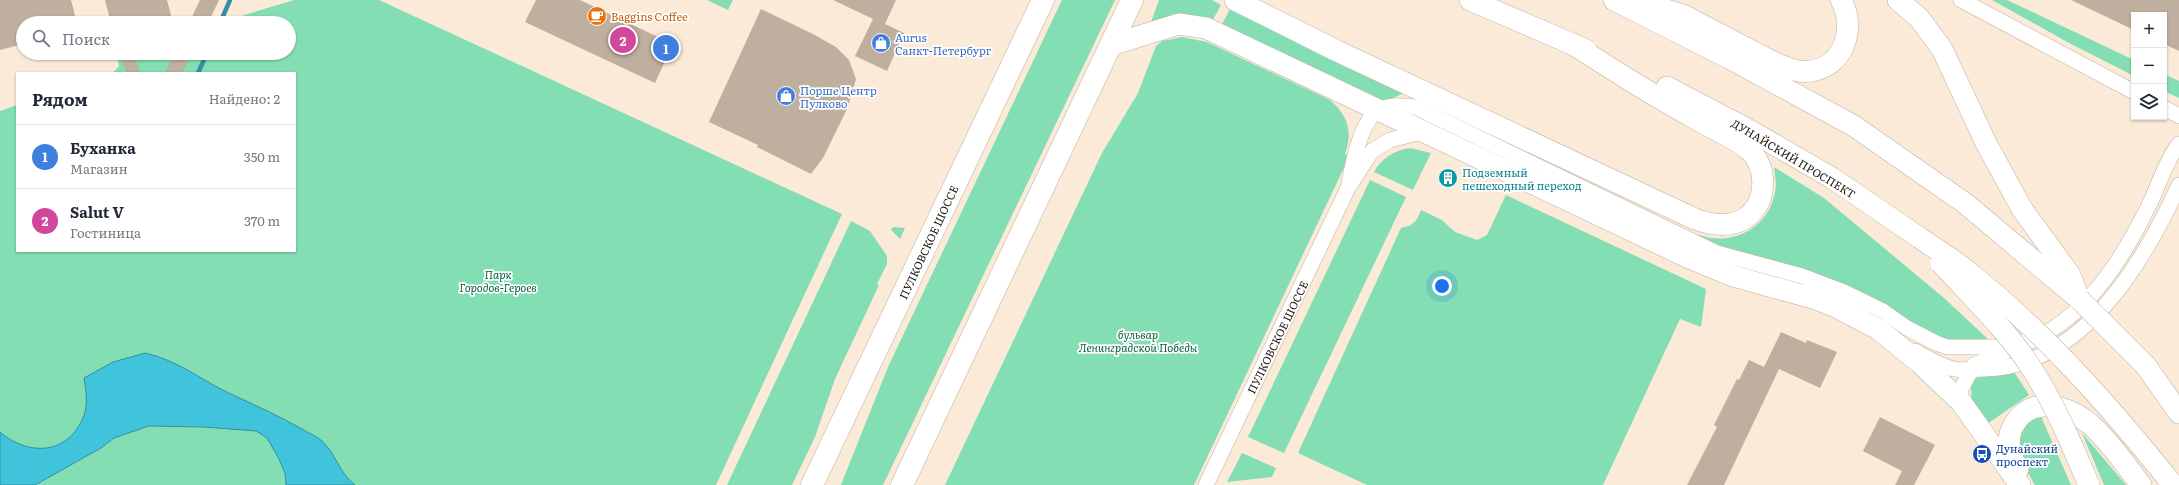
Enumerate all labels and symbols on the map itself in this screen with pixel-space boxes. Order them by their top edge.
cafe icon: Baggins Coffee [586,5,608,27]
place label: Baggins Coffee [611,8,688,24]
pin: 2 [610,25,636,55]
place label: Aurus Санкт-Петербург [895,29,992,58]
shop icon: Aurus Санкт-Петербург [870,32,892,54]
pin: 1 [653,33,679,63]
place label: Порше Центр Пулково [800,82,877,111]
shop icon: Порше Центр Пулково [775,85,797,107]
street label: ДУНАЙСКИЙ ПРОСПЕКТ [1729,115,1859,201]
place label: Подземный пешеходный переход [1462,164,1582,193]
building icon: Подземный пешеходный переход [1437,167,1459,189]
street label: ПУЛКОВСКОЕ ШОССЕ [895,182,961,302]
park label: Парк Городов-Героев [459,266,537,295]
your location [1432,276,1452,296]
street label: ПУЛКОВСКОЕ ШОССЕ [1243,278,1311,396]
park label: бульвар Ленинградской Победы [1079,326,1198,355]
place label: Дунайский проспект [1996,440,2058,469]
bus stop icon: Дунайский проспект [1971,443,1993,465]

